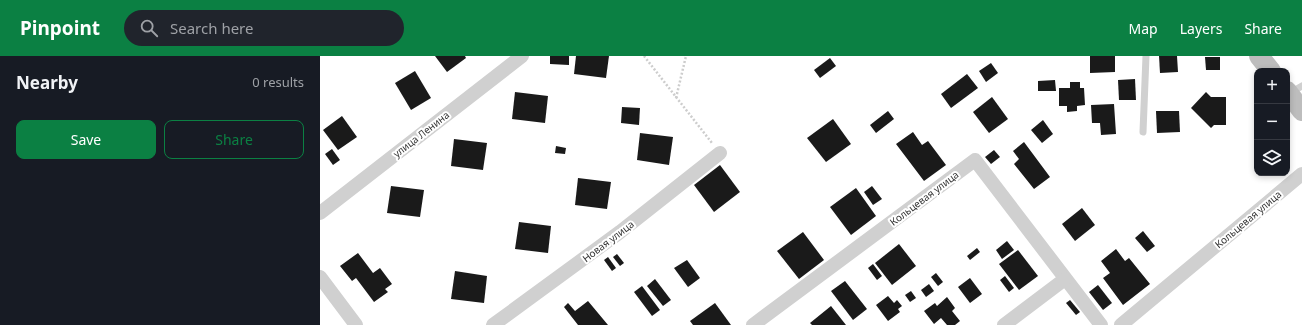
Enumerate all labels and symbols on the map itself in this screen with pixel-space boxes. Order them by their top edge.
street label: улица Ленина [390,108,452,160]
street label: Кольцевая улица [887,167,961,229]
street label: Кольцевая улица [1212,187,1284,251]
street label: Новая улица [579,217,637,265]

